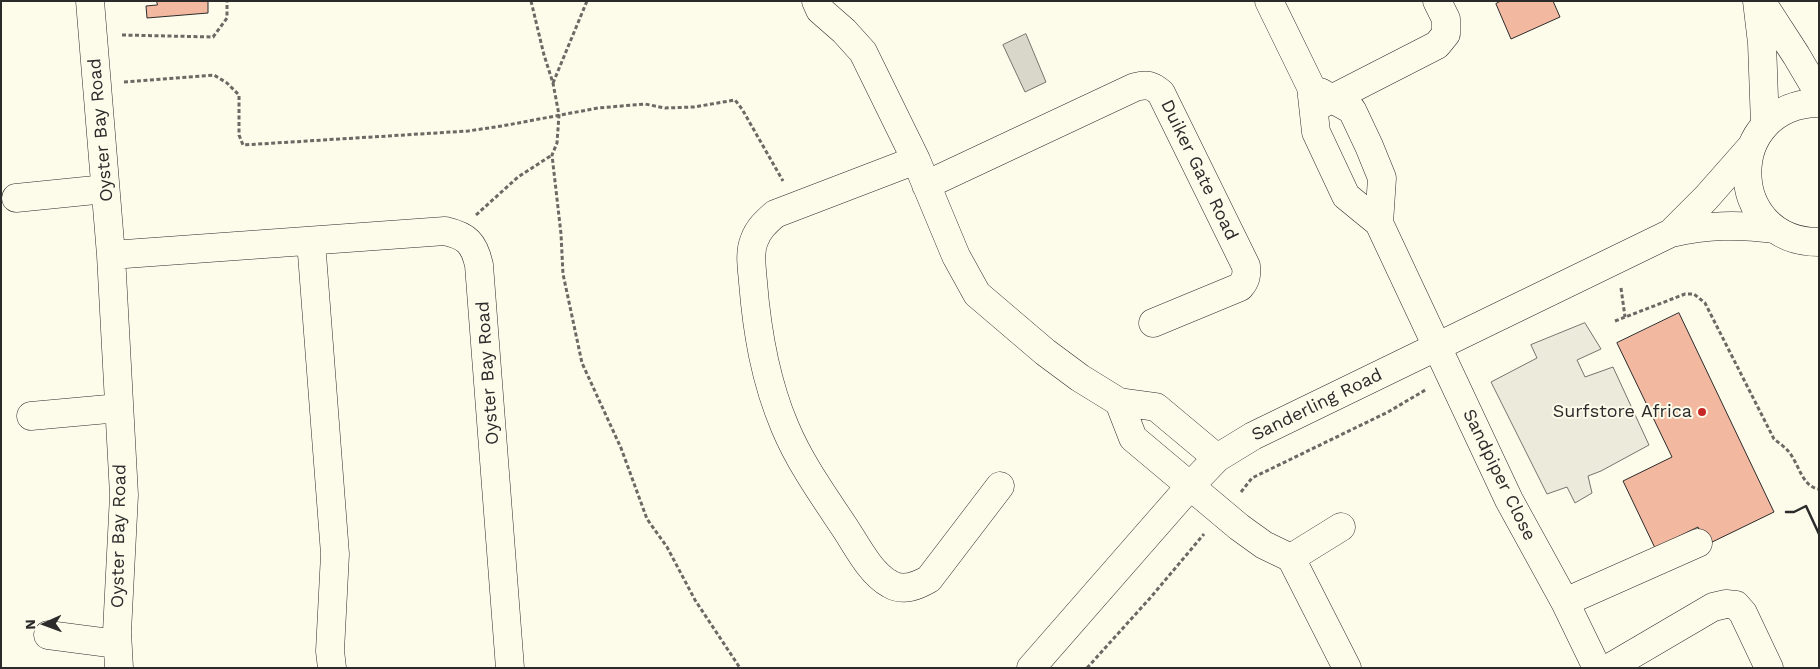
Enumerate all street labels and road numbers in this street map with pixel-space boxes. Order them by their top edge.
street label: Oyster Bay Road [84,57,118,203]
street label: Duiker Gate Road [1156,96,1242,244]
street label: Oyster Bay Road [472,300,504,446]
street label: Sanderling Road [1248,364,1386,446]
street label: Sandpiper Close [1458,406,1540,544]
street label: Oyster Bay Road [107,464,131,608]

